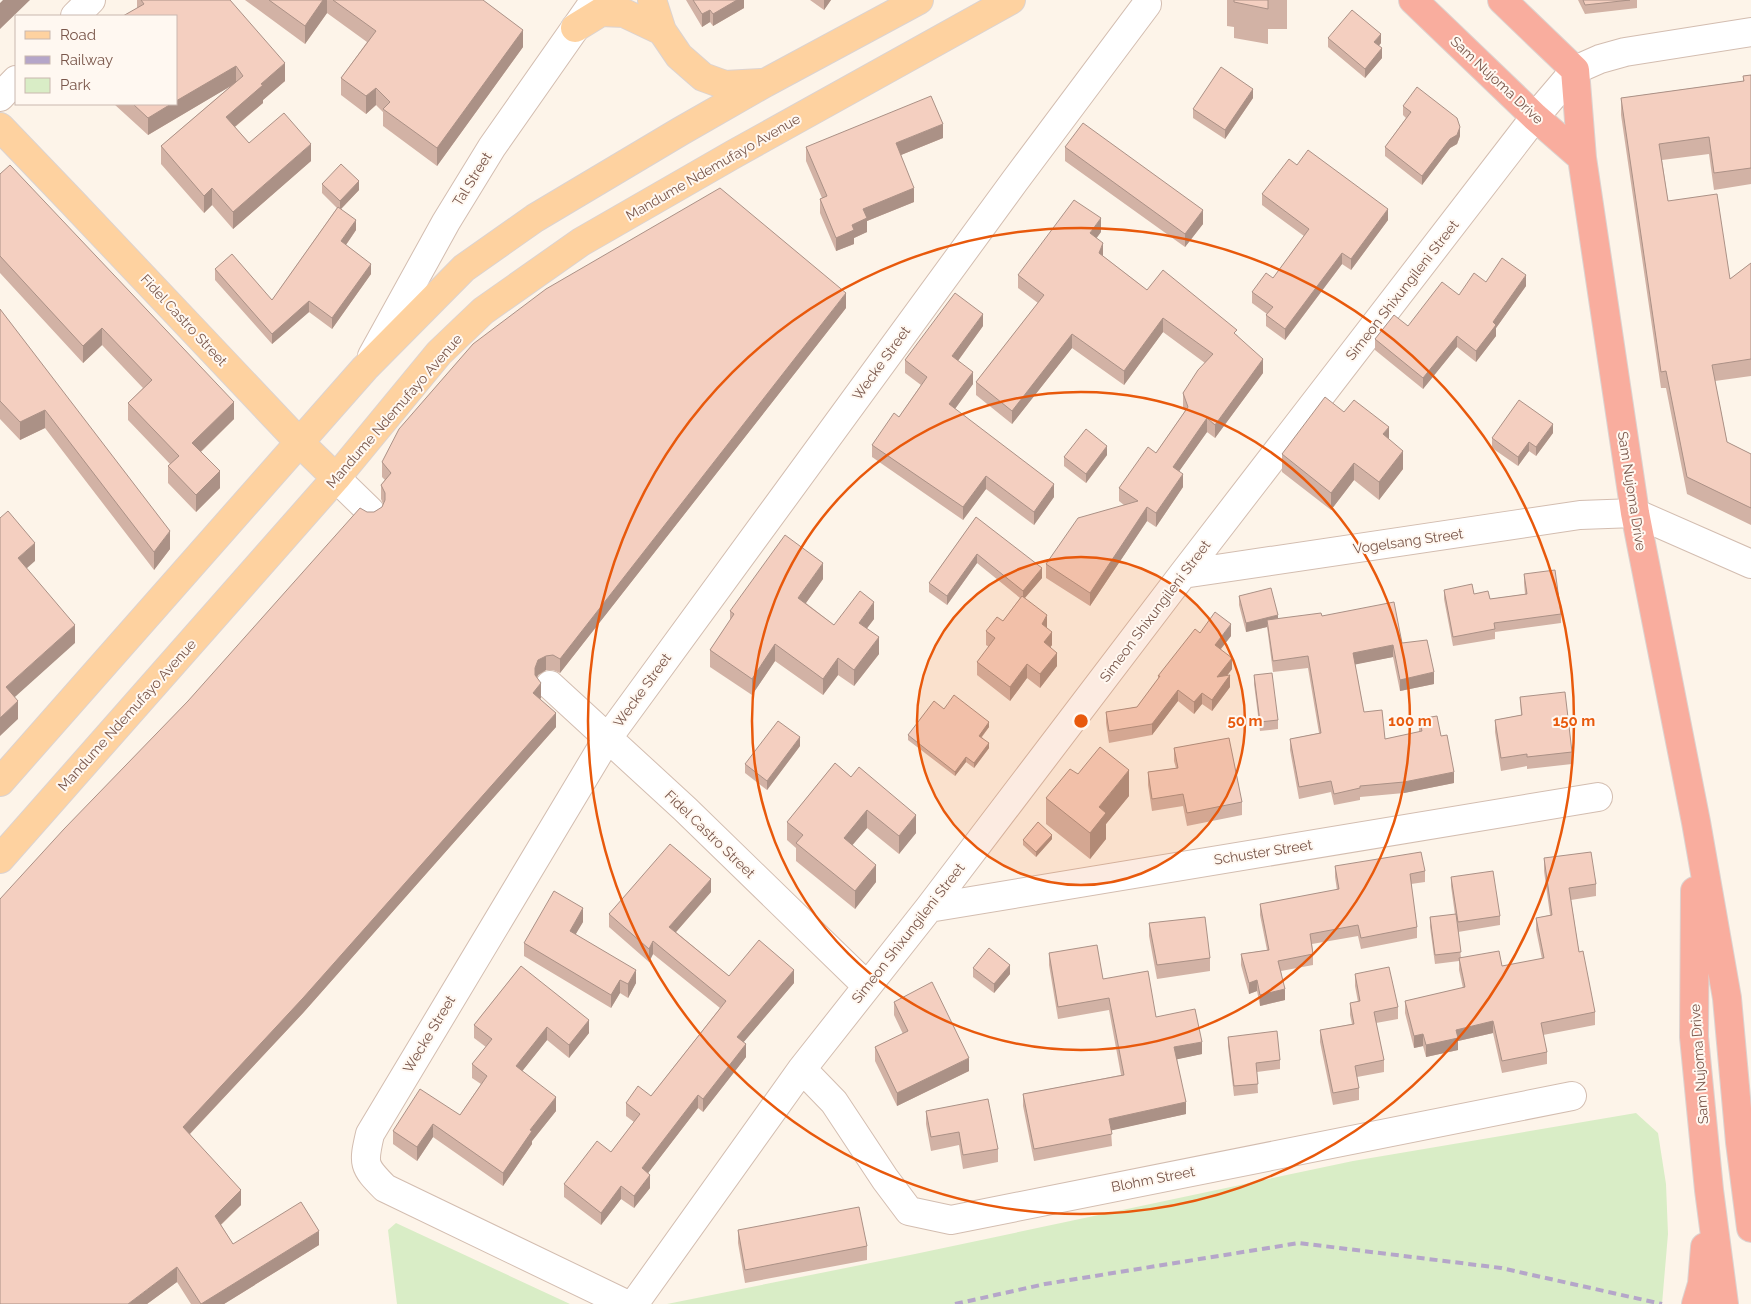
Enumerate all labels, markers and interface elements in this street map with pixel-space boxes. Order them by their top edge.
legend [15,15,178,105]
text: Road [60,26,96,44]
street label: Sam Nujoma Drive [1447,33,1547,127]
text: Railway [60,51,113,69]
text: Park [60,76,91,94]
street label: Mandume Ndemufayo Avenue [623,110,803,224]
street label: Tal Street [449,149,495,209]
street label: Simeon Shixungileni Street [1342,217,1462,363]
street label: Fidel Castro Street [137,271,231,369]
street label: Wecke Street [849,323,913,403]
street label: Mandume Ndemufayo Avenue [323,331,465,491]
street label: Sam Nujoma Drive [1615,430,1649,552]
street label: Vogelsang Street [1352,525,1464,557]
street label: Simeon Shixungileni Street [1096,537,1214,685]
street label: Mandume Ndemufayo Avenue [55,636,199,794]
street label: Wecke Street [610,650,674,730]
centre of rings [1072,712,1090,730]
text: 50 m [1227,712,1263,730]
text: 100 m [1388,712,1432,730]
text: 150 m [1553,712,1595,730]
street label: Fidel Castro Street [662,787,759,881]
street label: Schuster Street [1213,836,1314,868]
street label: Simeon Shixungileni Street [848,860,968,1006]
street label: Wecke Street [400,992,458,1076]
street label: Sam Nujoma Drive [1687,1003,1711,1125]
street label: Blohm Street [1110,1163,1196,1195]

